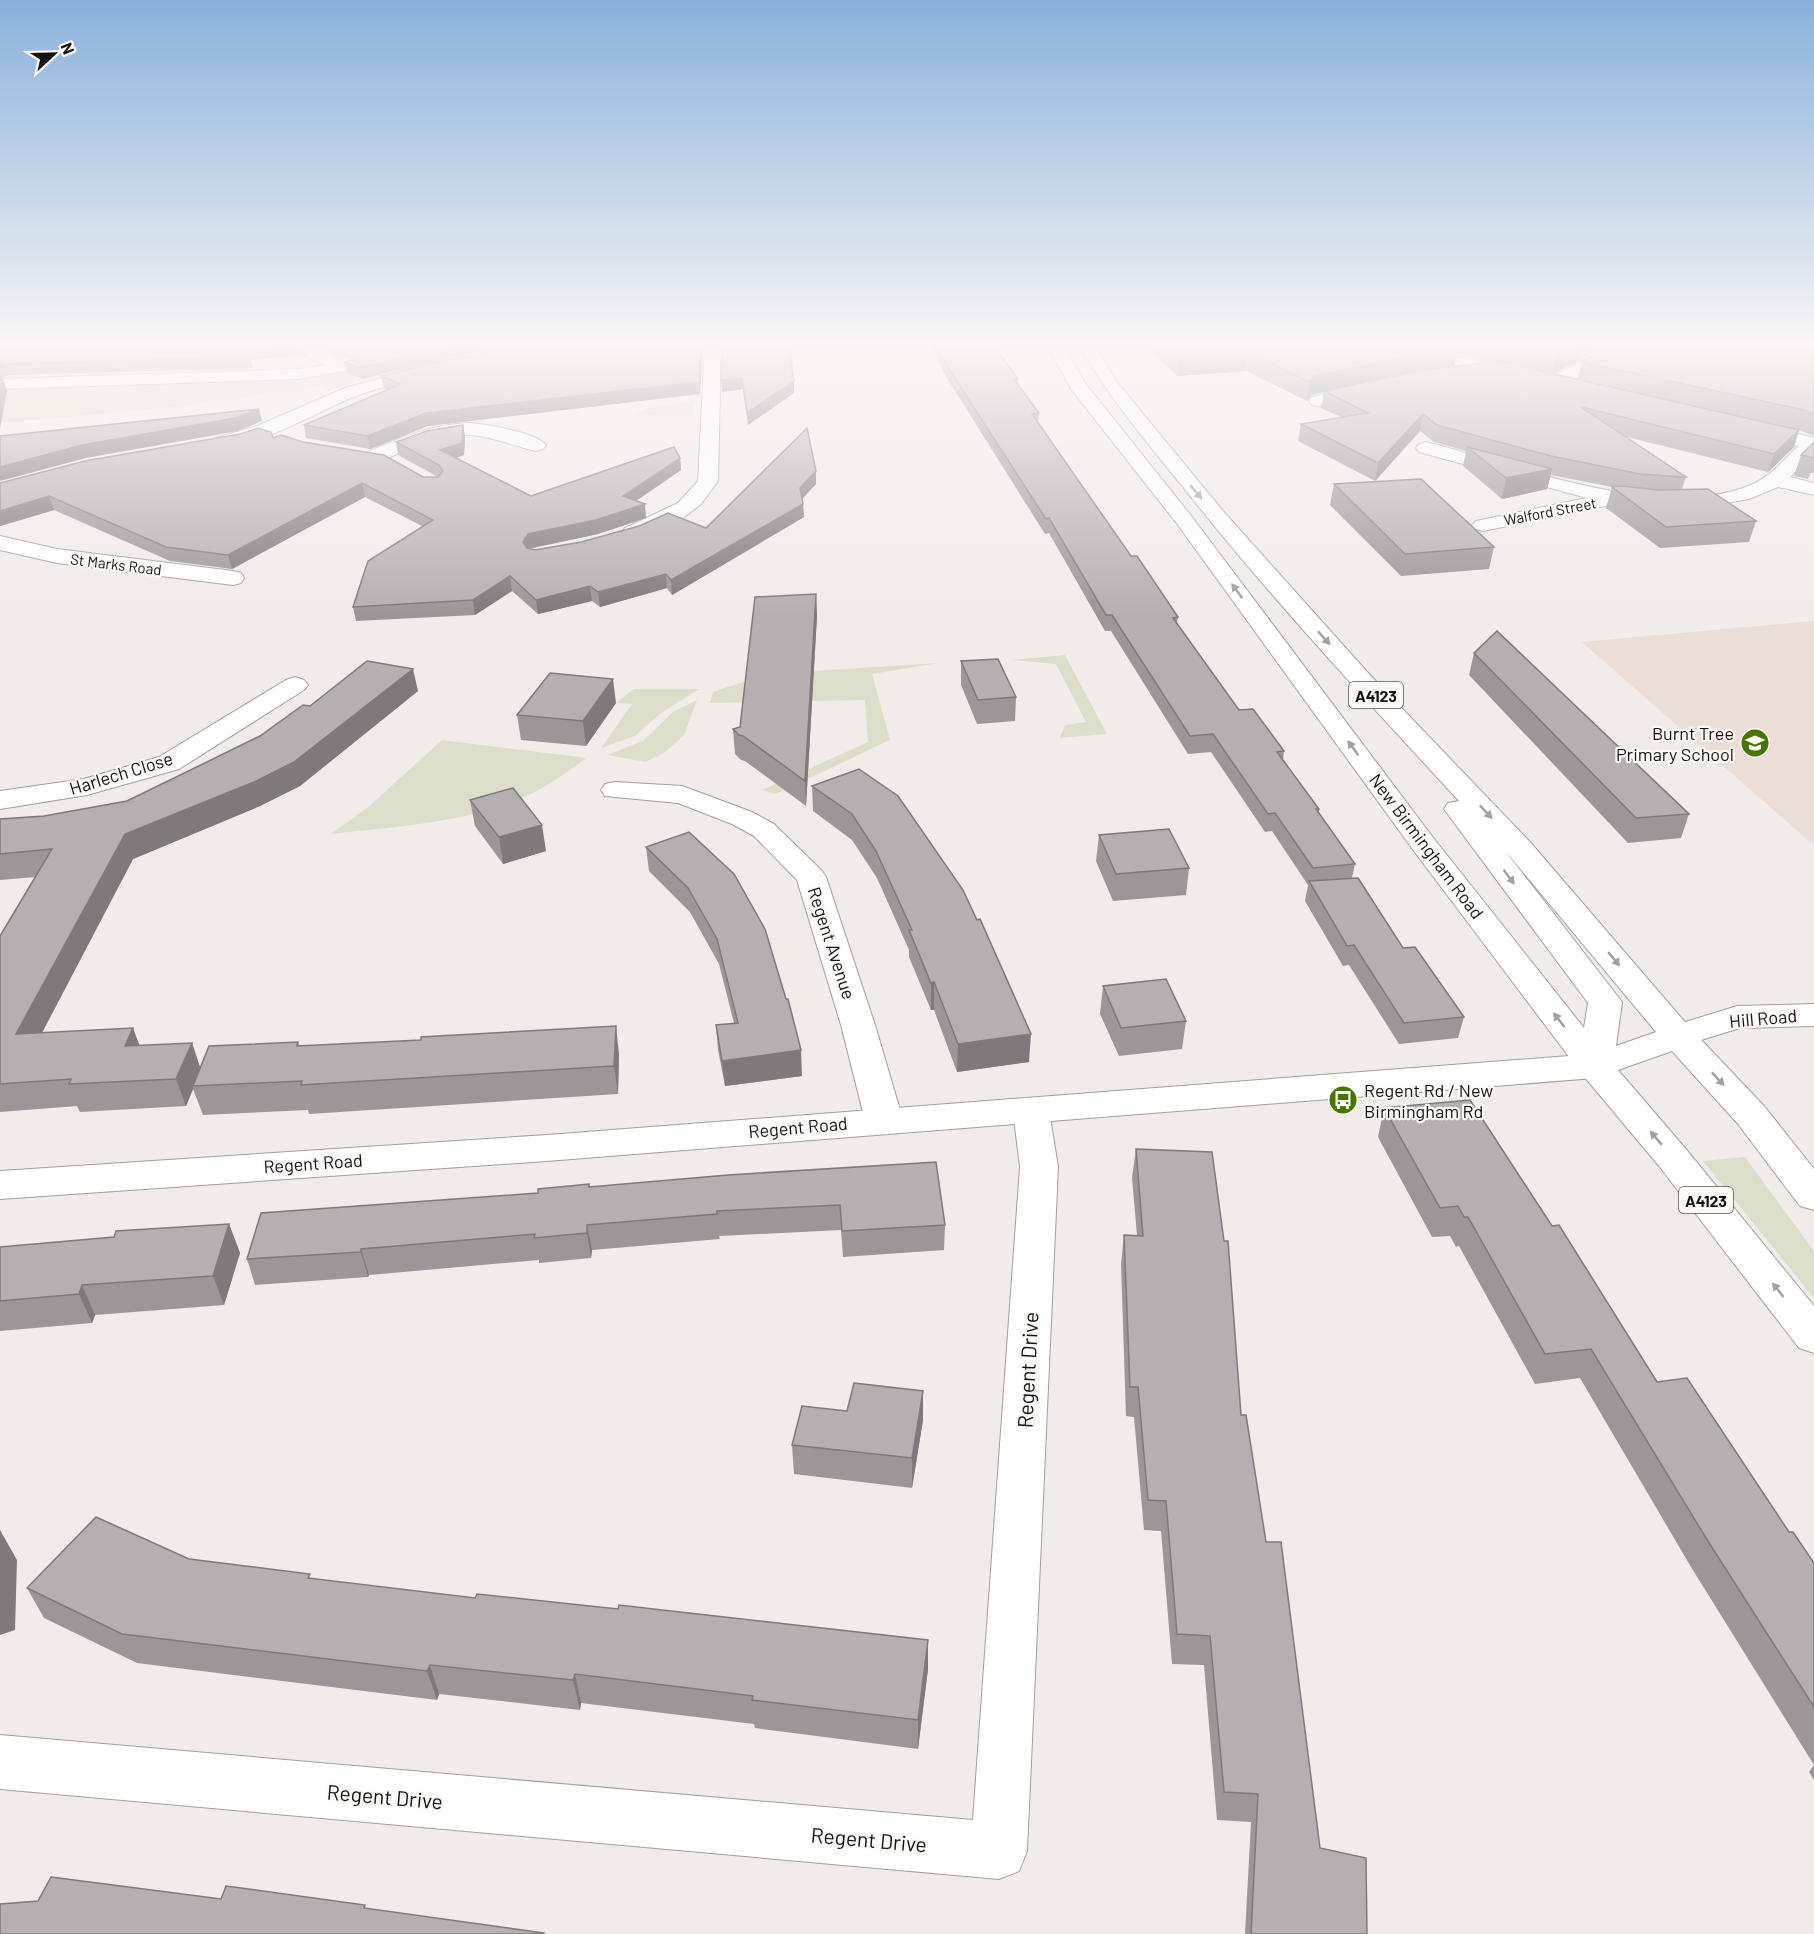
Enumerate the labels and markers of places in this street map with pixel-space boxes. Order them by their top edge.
place label: Burnt Tree Primary School [1616,722,1734,765]
school or university icon: Burnt Tree Primary School [1739,727,1771,759]
place label: Regent Rd / New Birmingham Rd [1364,1079,1493,1122]
bus stop icon: Regent Rd / New Birmingham Rd [1327,1084,1359,1116]

